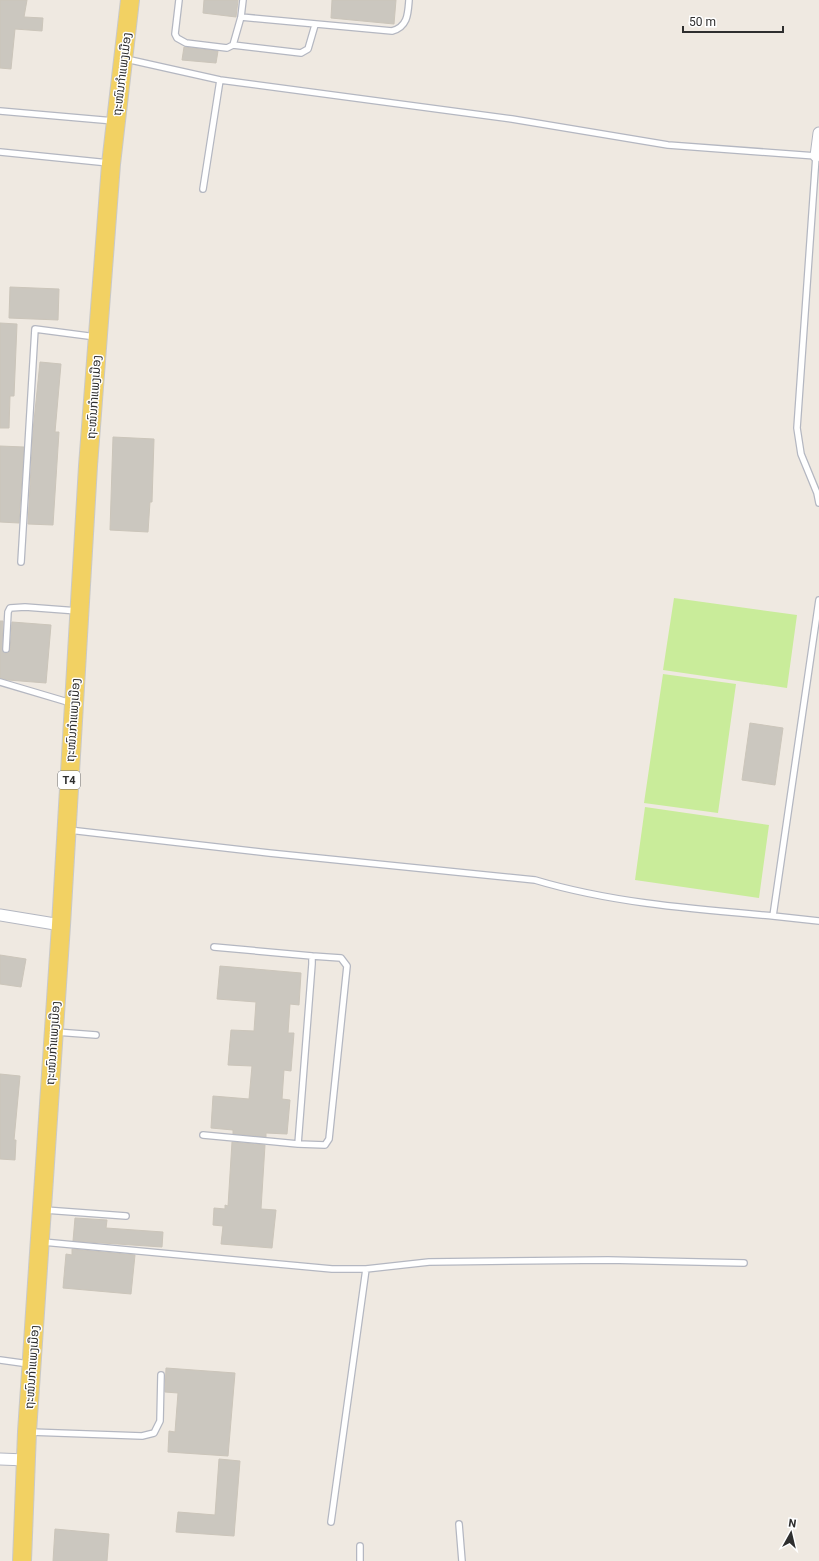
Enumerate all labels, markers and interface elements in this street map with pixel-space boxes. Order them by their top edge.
scale bar [683,8,783,34]
text: 50 m [689,15,716,29]
street label: ຖະໜົນກຳແພງເມືອງ [110,31,134,117]
street label: ຖະໜົນກຳແພງເມືອງ [84,355,104,439]
street label: ຖະໜົນກຳແພງເມືອງ [63,678,83,762]
road number: T4 [58,771,80,789]
street label: ຖະໜົນກຳແພງເມືອງ [43,1001,63,1085]
street label: ຖະໜົນກຳແພງເມືອງ [22,1325,42,1409]
north arrow [771,1513,811,1553]
text: N [788,1517,797,1531]

